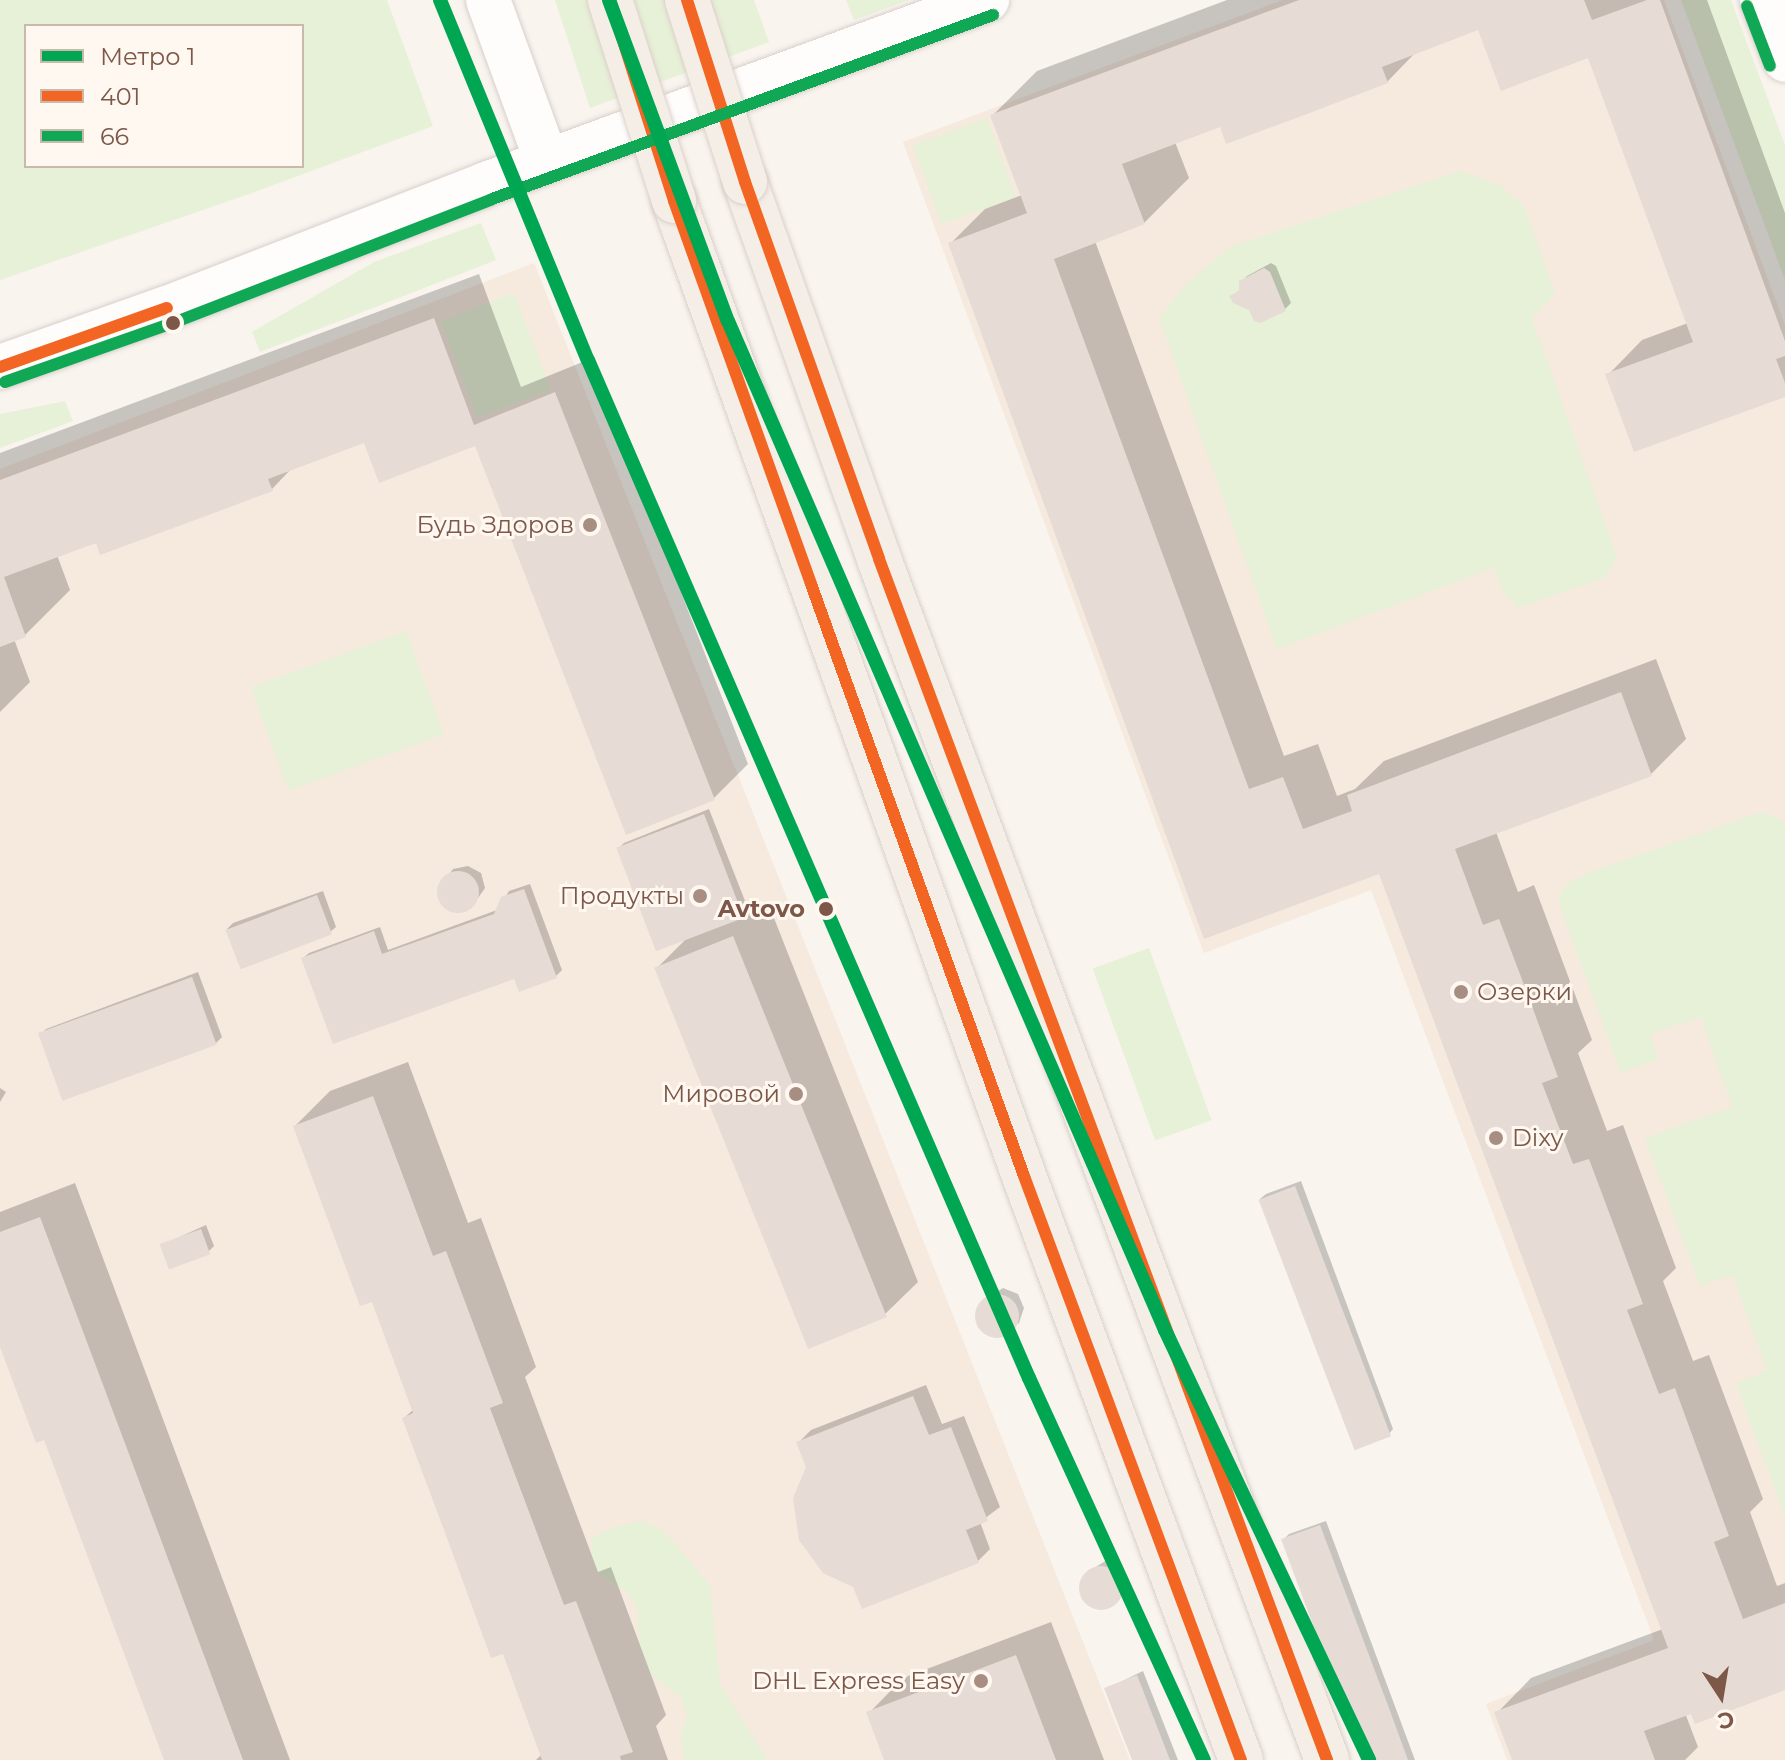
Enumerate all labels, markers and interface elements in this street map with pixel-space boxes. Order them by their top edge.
legend [24,24,304,168]
text: Метро 1 [100,42,195,71]
text: 401 [100,82,140,111]
text: 66 [100,122,129,151]
unlabelled marker [165,315,181,331]
place label: Будь Здоров [417,511,574,539]
marker: Будь Здоров [581,516,599,534]
place label: Продукты [560,882,684,910]
marker: Продукты [691,887,709,905]
place label: Avtovo [718,895,805,923]
marker: Avtovo [812,895,840,923]
place label: Озерки [1477,978,1572,1006]
marker: Озерки [1452,983,1470,1001]
place label: Мировой [662,1080,780,1108]
marker: Мировой [787,1085,805,1103]
place label: Dixy [1512,1124,1563,1152]
marker: Dixy [1487,1129,1505,1147]
north arrow [1681,1656,1761,1736]
place label: DHL Express Easy [752,1667,965,1695]
marker: DHL Express Easy [972,1672,990,1690]
text: С [1715,1705,1737,1735]

